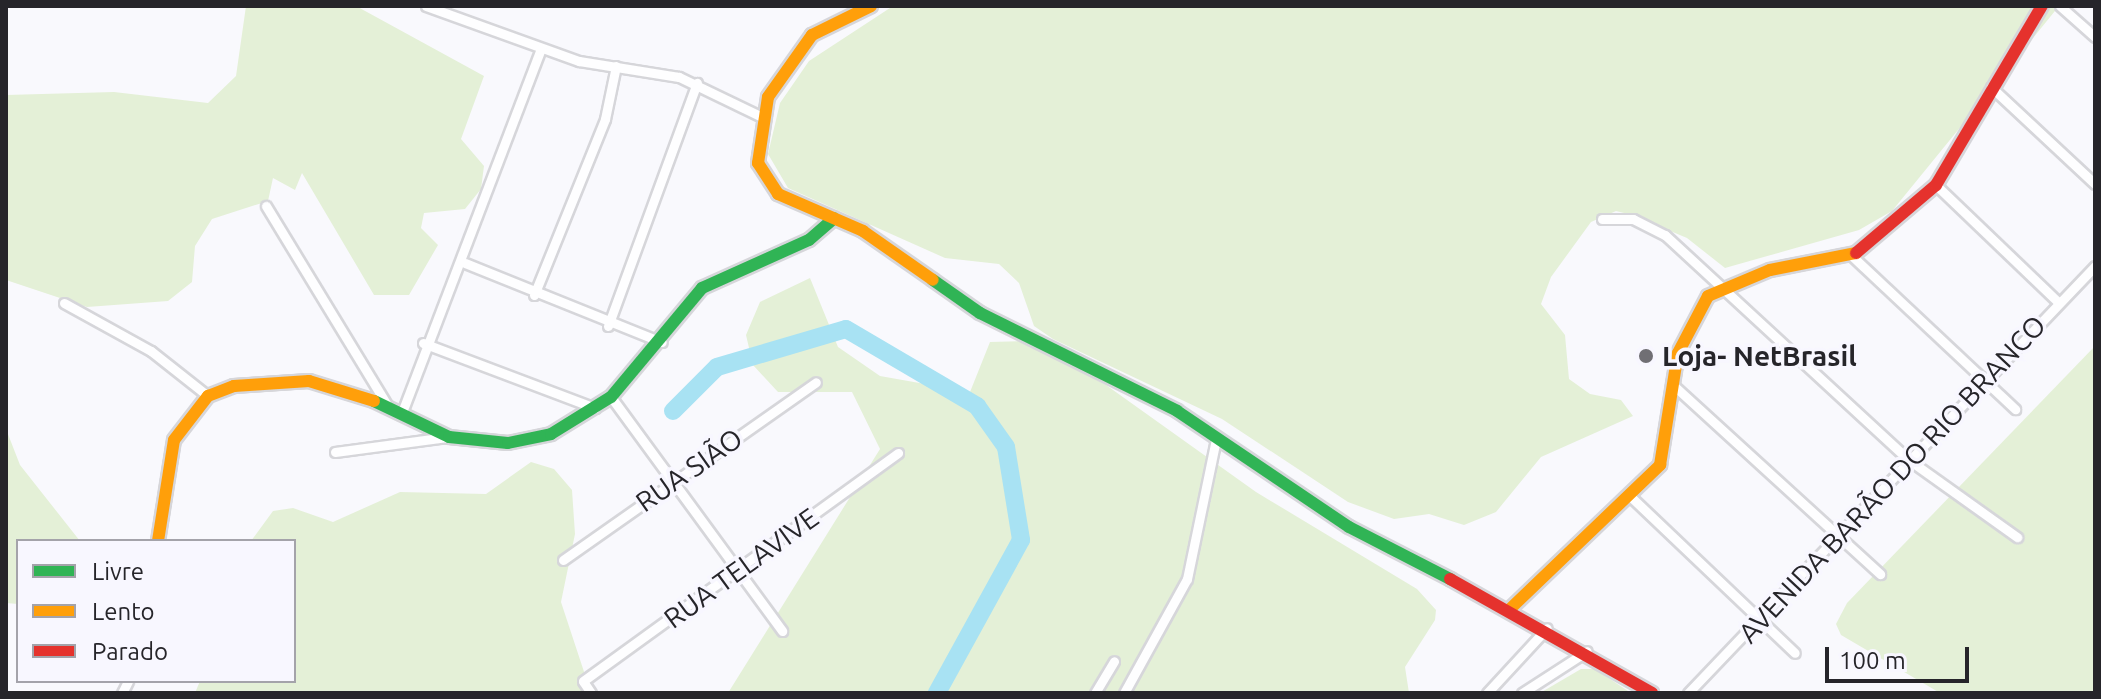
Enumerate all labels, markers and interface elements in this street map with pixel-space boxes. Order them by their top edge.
street label: AVENIDA BARÃO DO RIO BRANCO [1731,308,2053,650]
place label: Loja- NetBrasil [1662,339,1857,373]
marker: Loja- NetBrasil [1637,347,1655,365]
street label: RUA SIÃO [629,421,749,519]
street label: RUA TELAVIVE [657,501,825,635]
legend [16,539,296,683]
text: Livre [92,558,144,585]
text: Lento [92,598,155,625]
scale bar [1829,631,1973,681]
text: Parado [92,638,168,665]
text: 100 m [1839,647,1906,674]

